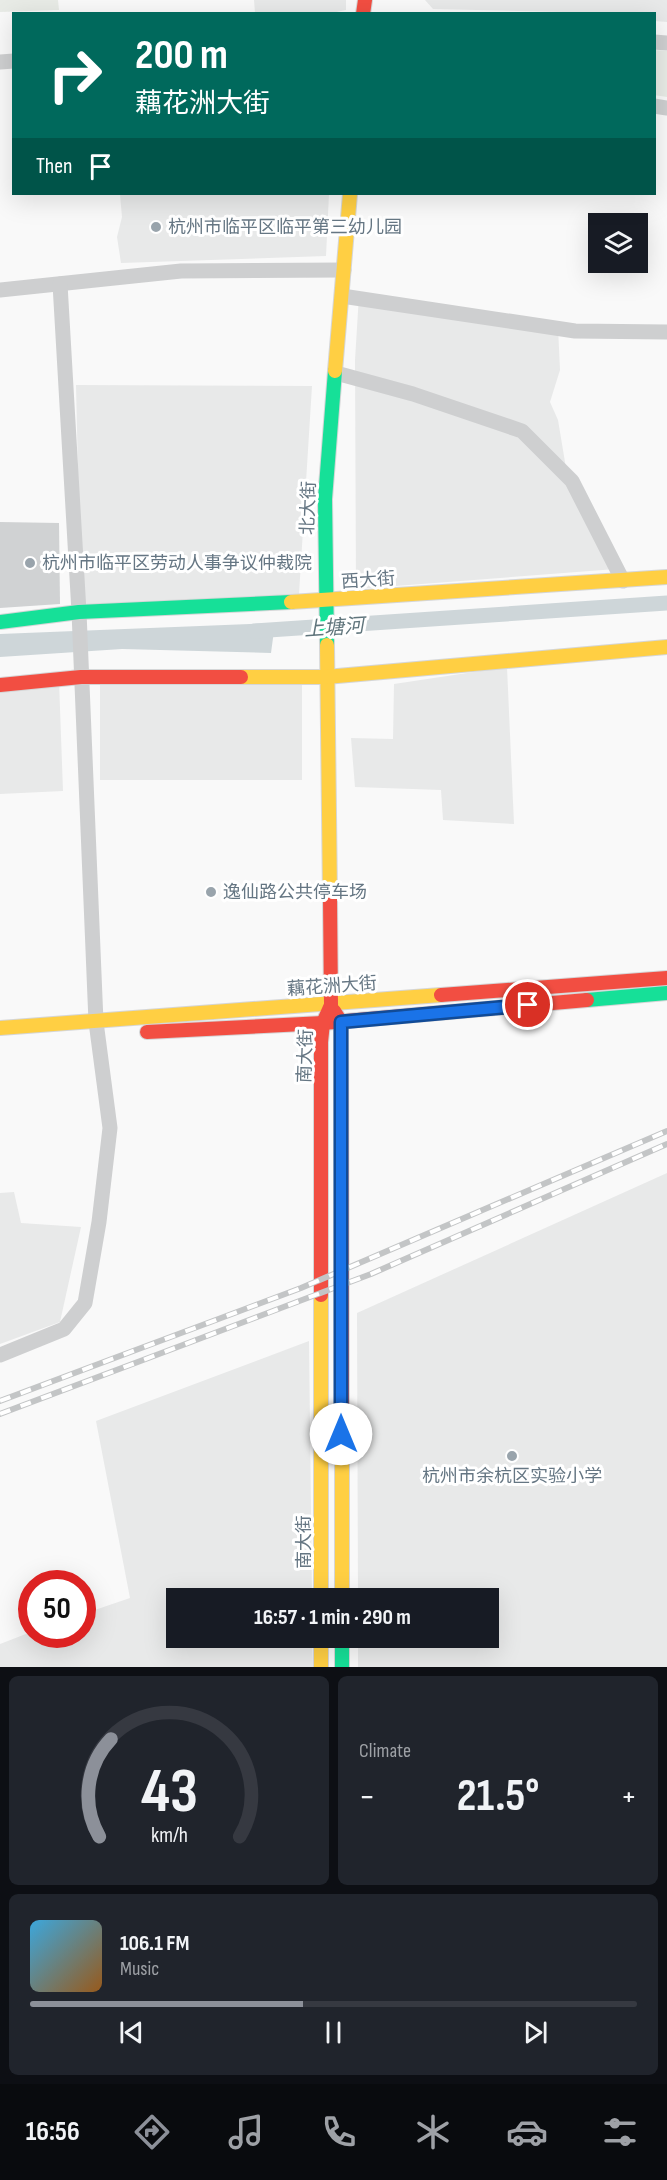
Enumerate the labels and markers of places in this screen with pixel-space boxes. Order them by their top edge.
place label: 杭州市临平区临平第三幼儿园 [168,217,402,238]
marker: 杭州市临平区临平第三幼儿园 [149,220,163,234]
place label: 杭州市临平区劳动人事争议仲裁院 [42,553,312,574]
marker: 杭州市临平区劳动人事争议仲裁院 [23,556,37,570]
place label: 逸仙路公共停车场 [223,882,367,903]
marker: 逸仙路公共停车场 [204,885,218,899]
pin [502,979,553,1030]
marker: 杭州市余杭区实验小学 [505,1449,519,1463]
place label: 杭州市余杭区实验小学 [422,1466,602,1487]

